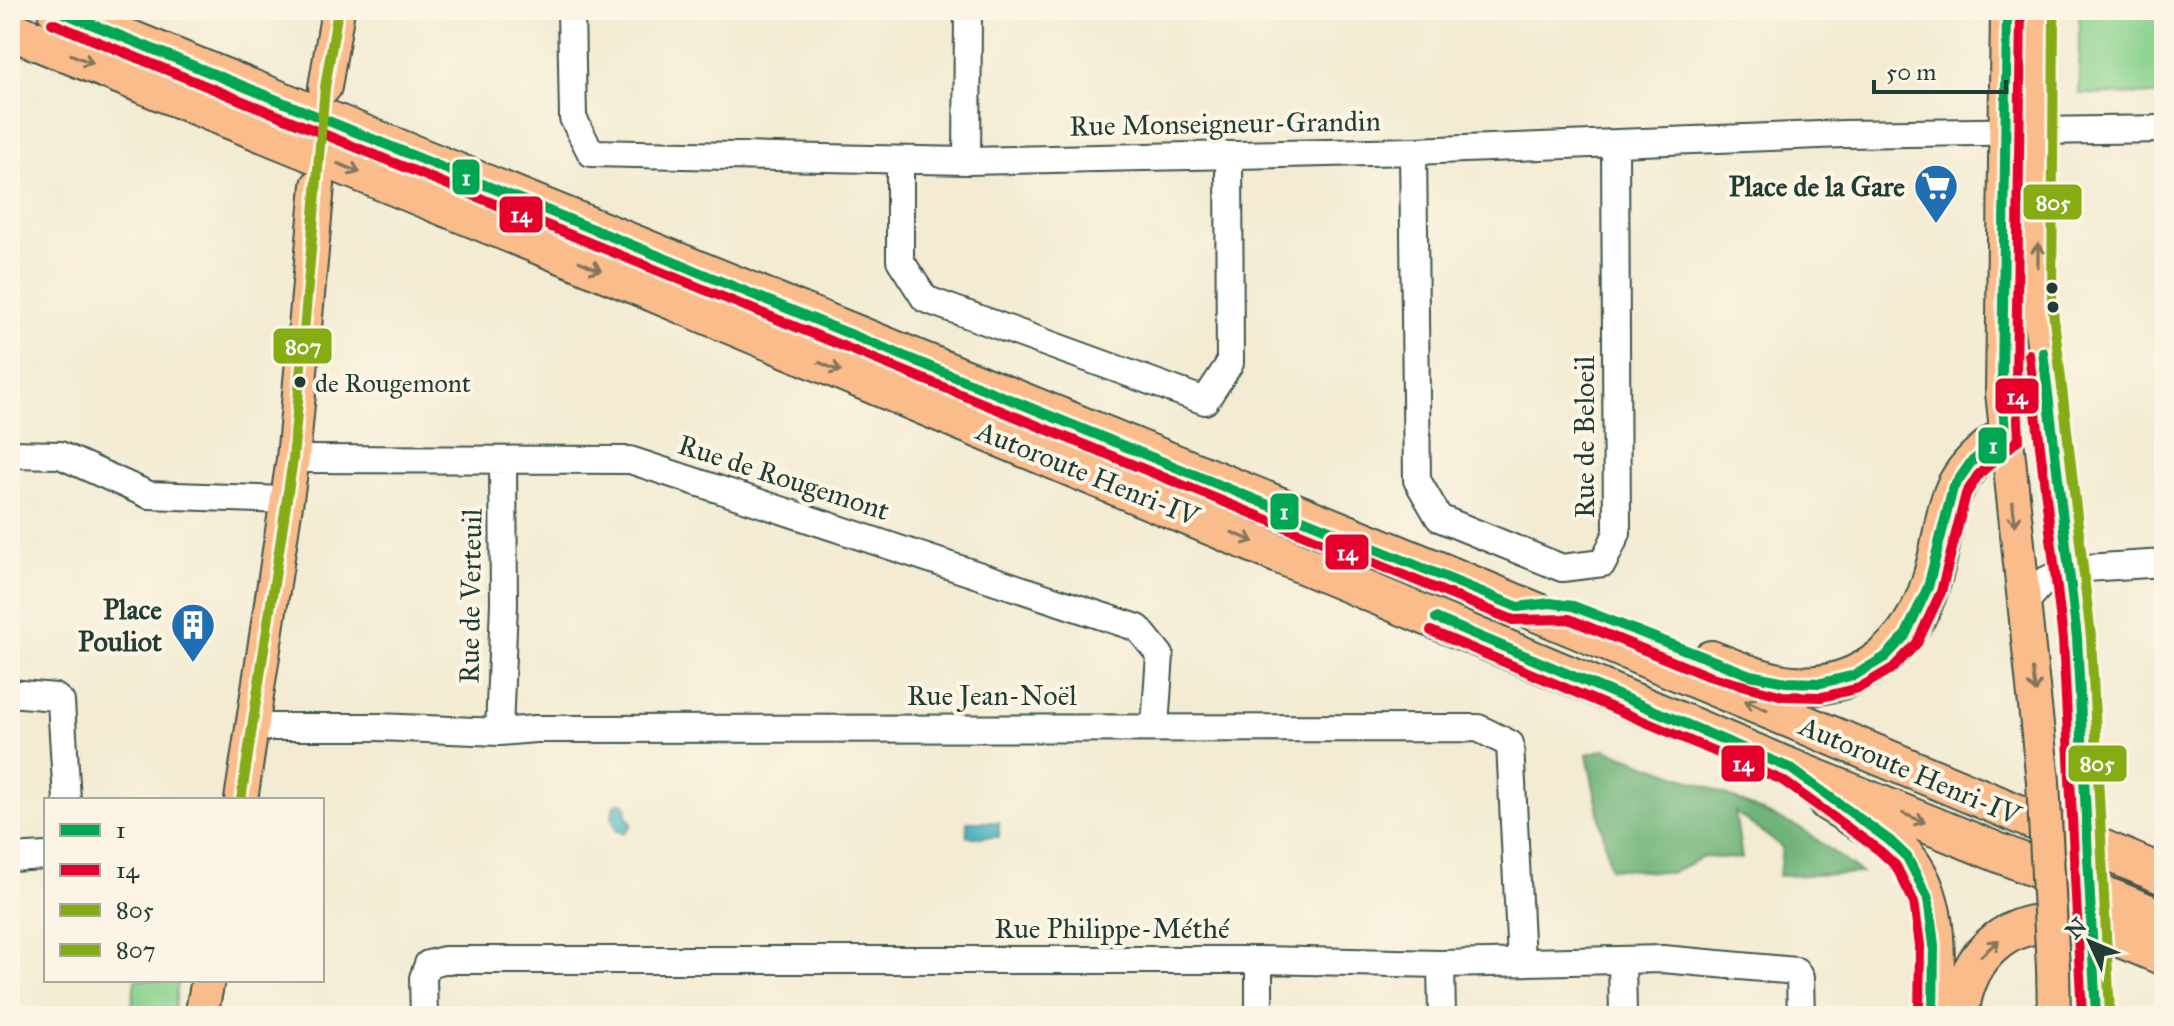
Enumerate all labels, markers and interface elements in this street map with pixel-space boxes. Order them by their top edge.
scale bar [1874,44,2006,94]
one-way arrow [69,53,94,68]
text: 50 m [1886,57,1936,87]
street label: Rue Monseigneur-Grandin [1069,103,1381,144]
line badge: 1 [451,158,481,196]
one-way arrow [336,162,361,176]
supermarket icon: Place de la Gare [1912,162,1960,225]
text: 1 [462,164,471,191]
place label: Place de la Gare [1729,169,1905,204]
line badge: 805 [2022,183,2083,221]
text: 805 [2036,189,2071,216]
line badge: 14 [498,195,544,234]
text: 14 [511,201,533,228]
one-way arrow [2030,242,2046,269]
one-way arrow [577,260,602,274]
unlabelled marker [2044,280,2060,296]
unlabelled marker [2045,299,2061,315]
line badge: 807 [272,327,333,365]
text: 807 [285,333,321,360]
street label: Rue de Beloeil [1567,355,1602,518]
one-way arrow [817,360,841,375]
place label: de Rougemont [315,367,471,399]
marker: de Rougemont [292,374,308,390]
line badge: 14 [1994,377,2040,415]
text: 14 [2007,383,2029,410]
street label: Autoroute Henri-IV [971,413,1206,535]
line badge: 1 [1977,426,2008,465]
street label: Rue de Rougemont [674,427,894,528]
text: 1 [1989,432,1998,459]
line badge: 1 [1269,492,1300,531]
text: 1 [1280,498,1289,525]
one-way arrow [2006,500,2021,527]
street label: Rue de Verteuil [451,508,490,684]
one-way arrow [1230,531,1255,545]
line badge: 14 [1324,533,1370,571]
text: 14 [1337,539,1359,566]
place label: Place Pouliot [78,592,162,659]
building icon: Place Pouliot [169,601,217,664]
one-way arrow [2027,668,2042,693]
street label: Rue Jean-Noël [907,678,1077,713]
one-way arrow [1744,697,1769,712]
street label: Autoroute Henri-IV [1793,708,2027,833]
line badge: 14 [1720,744,1766,783]
line badge: 805 [2067,744,2128,783]
text: 14 [1733,750,1755,777]
text: 805 [2080,750,2115,777]
legend [44,798,324,982]
one-way arrow [1901,812,1926,827]
text: 1 [116,815,125,845]
text: 14 [116,855,139,885]
text: 805 [116,895,154,925]
north arrow [2050,902,2130,982]
street label: Rue Philippe-Méthé [994,911,1230,946]
text: N [2060,912,2092,945]
text: 807 [116,935,156,965]
one-way arrow [1980,939,2000,957]

